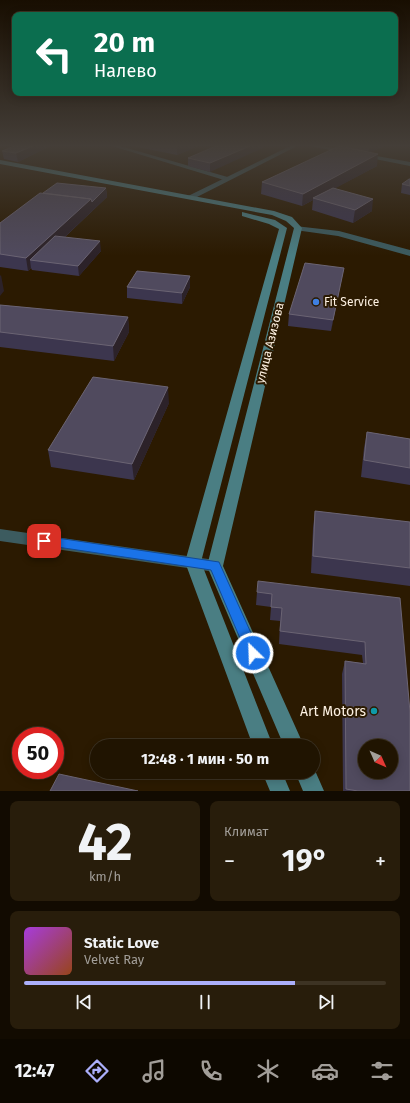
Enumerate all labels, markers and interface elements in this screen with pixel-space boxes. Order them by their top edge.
text: 20 m [94,26,155,59]
icon: left [28,28,80,80]
text: Налево [94,60,157,82]
place label: Fit Service [324,295,379,309]
marker: Fit Service [311,297,321,307]
street label: улица Азизова [253,301,287,385]
pin [27,524,61,558]
icon: arrive [33,530,55,552]
position arrow [232,632,274,674]
place label: Art Motors [300,703,366,720]
marker: Art Motors [369,706,379,716]
speed limit sign: 50 [12,727,64,779]
north arrow [358,739,398,779]
map controls [358,739,398,779]
text: 12:48 · 1 мин · 50 m [141,750,269,768]
text: 42 [77,811,133,874]
text: Климат [224,824,268,839]
text: 19° [282,843,328,879]
text: − [224,848,235,875]
text: + [375,848,386,875]
text: km/h [89,869,121,884]
text: Static Love [84,934,159,952]
text: Velvet Ray [84,952,144,967]
icon: previous [73,991,95,1013]
icon: pause [194,991,216,1013]
icon: next [315,991,337,1013]
icon: directions [83,1057,111,1085]
icon: music [140,1057,168,1085]
icon: phone [197,1057,225,1085]
icon: climate [254,1057,282,1085]
icon: car [311,1057,339,1085]
icon: filters [368,1057,396,1085]
text: 12:47 [14,1060,54,1082]

